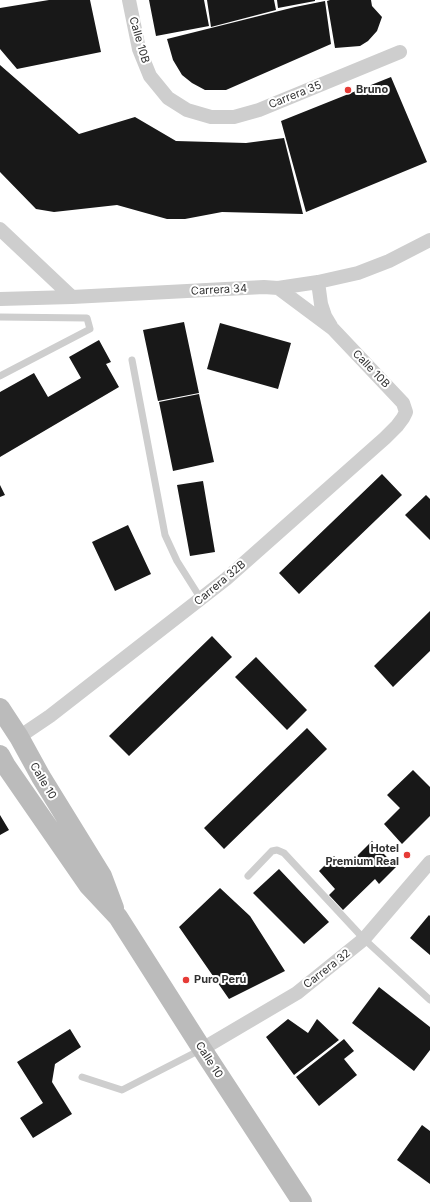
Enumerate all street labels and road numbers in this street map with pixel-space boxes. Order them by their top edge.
street label: Calle 10B [126,15,152,65]
street label: Carrera 35 [267,78,323,112]
street label: Carrera 34 [191,282,247,298]
street label: Calle 10B [350,347,392,391]
street label: Carrera 32B [192,558,248,608]
street label: Calle 10 [27,760,59,802]
street label: Carrera 32 [301,947,353,991]
street label: Calle 10 [192,1039,226,1081]

